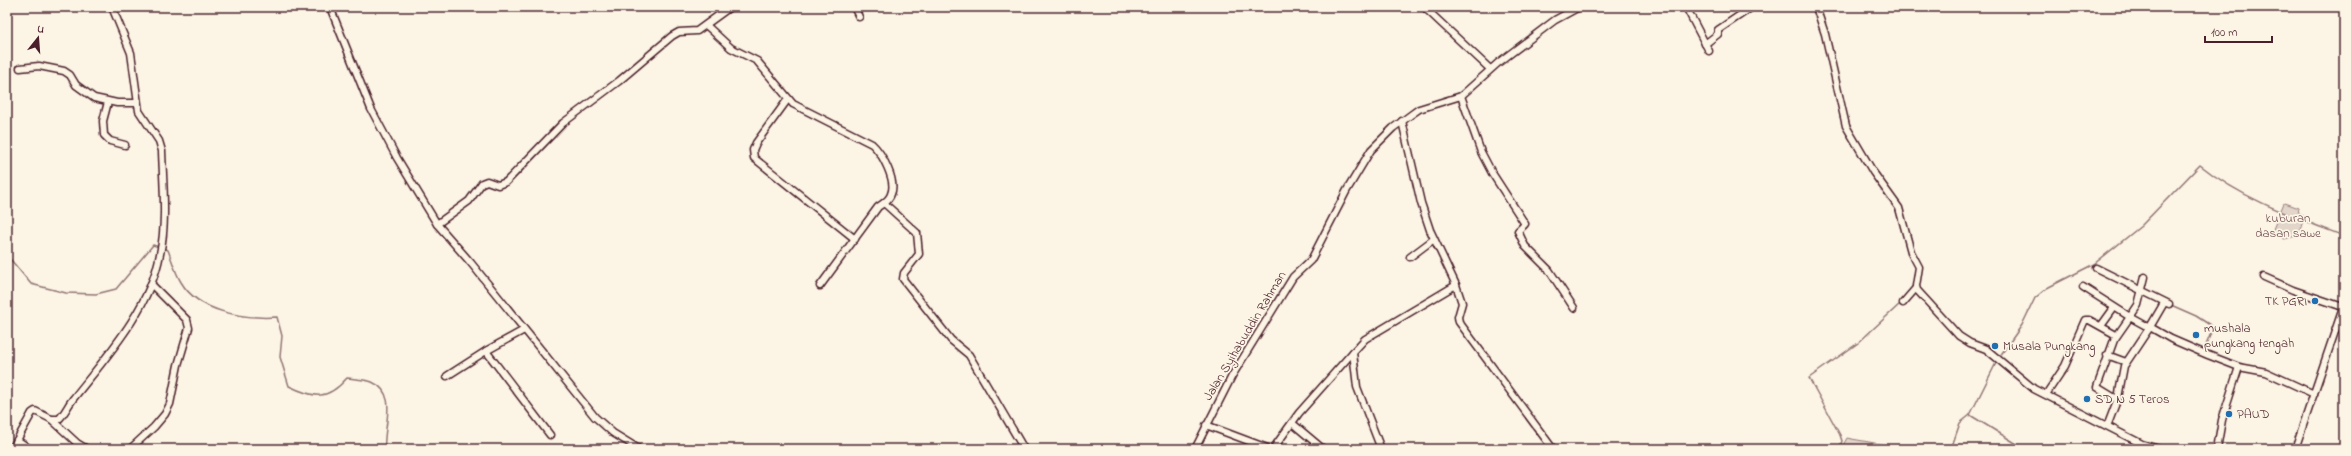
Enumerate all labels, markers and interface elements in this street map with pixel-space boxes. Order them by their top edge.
north arrow [18,18,58,58]
scale bar [2205,18,2272,44]
text: U [35,21,46,38]
text: 100 m [2211,24,2238,42]
park label: kuburan dasan sawe [2255,209,2321,243]
street label: Jalan Syihabuddin Rahman [1199,268,1292,405]
place label: TK PGRI [2265,292,2307,311]
marker: TK PGRI [2310,296,2320,306]
place label: mushala pungkang tengah [2204,319,2294,354]
marker: mushala pungkang tengah [2191,330,2201,340]
place label: Musala Pungkang [2003,337,2095,357]
marker: Musala Pungkang [1990,341,2000,351]
place label: SD N 5 Teros [2095,390,2170,409]
marker: SD N 5 Teros [2082,394,2092,404]
place label: PAUD [2237,405,2270,424]
marker: PAUD [2224,409,2234,419]

